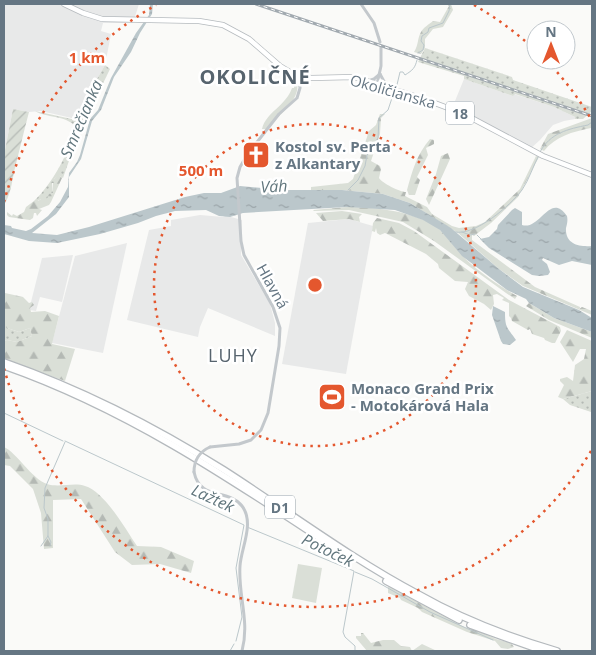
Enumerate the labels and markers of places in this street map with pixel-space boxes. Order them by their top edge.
place label: Kostol sv. Perta z Alkantary [275,136,391,173]
church icon: Kostol sv. Perta z Alkantary [241,140,271,170]
centre of rings [306,276,324,294]
place label: Monaco Grand Prix - Motokárová Hala [351,378,494,415]
sports icon: Monaco Grand Prix - Motokárová Hala [317,382,347,412]

